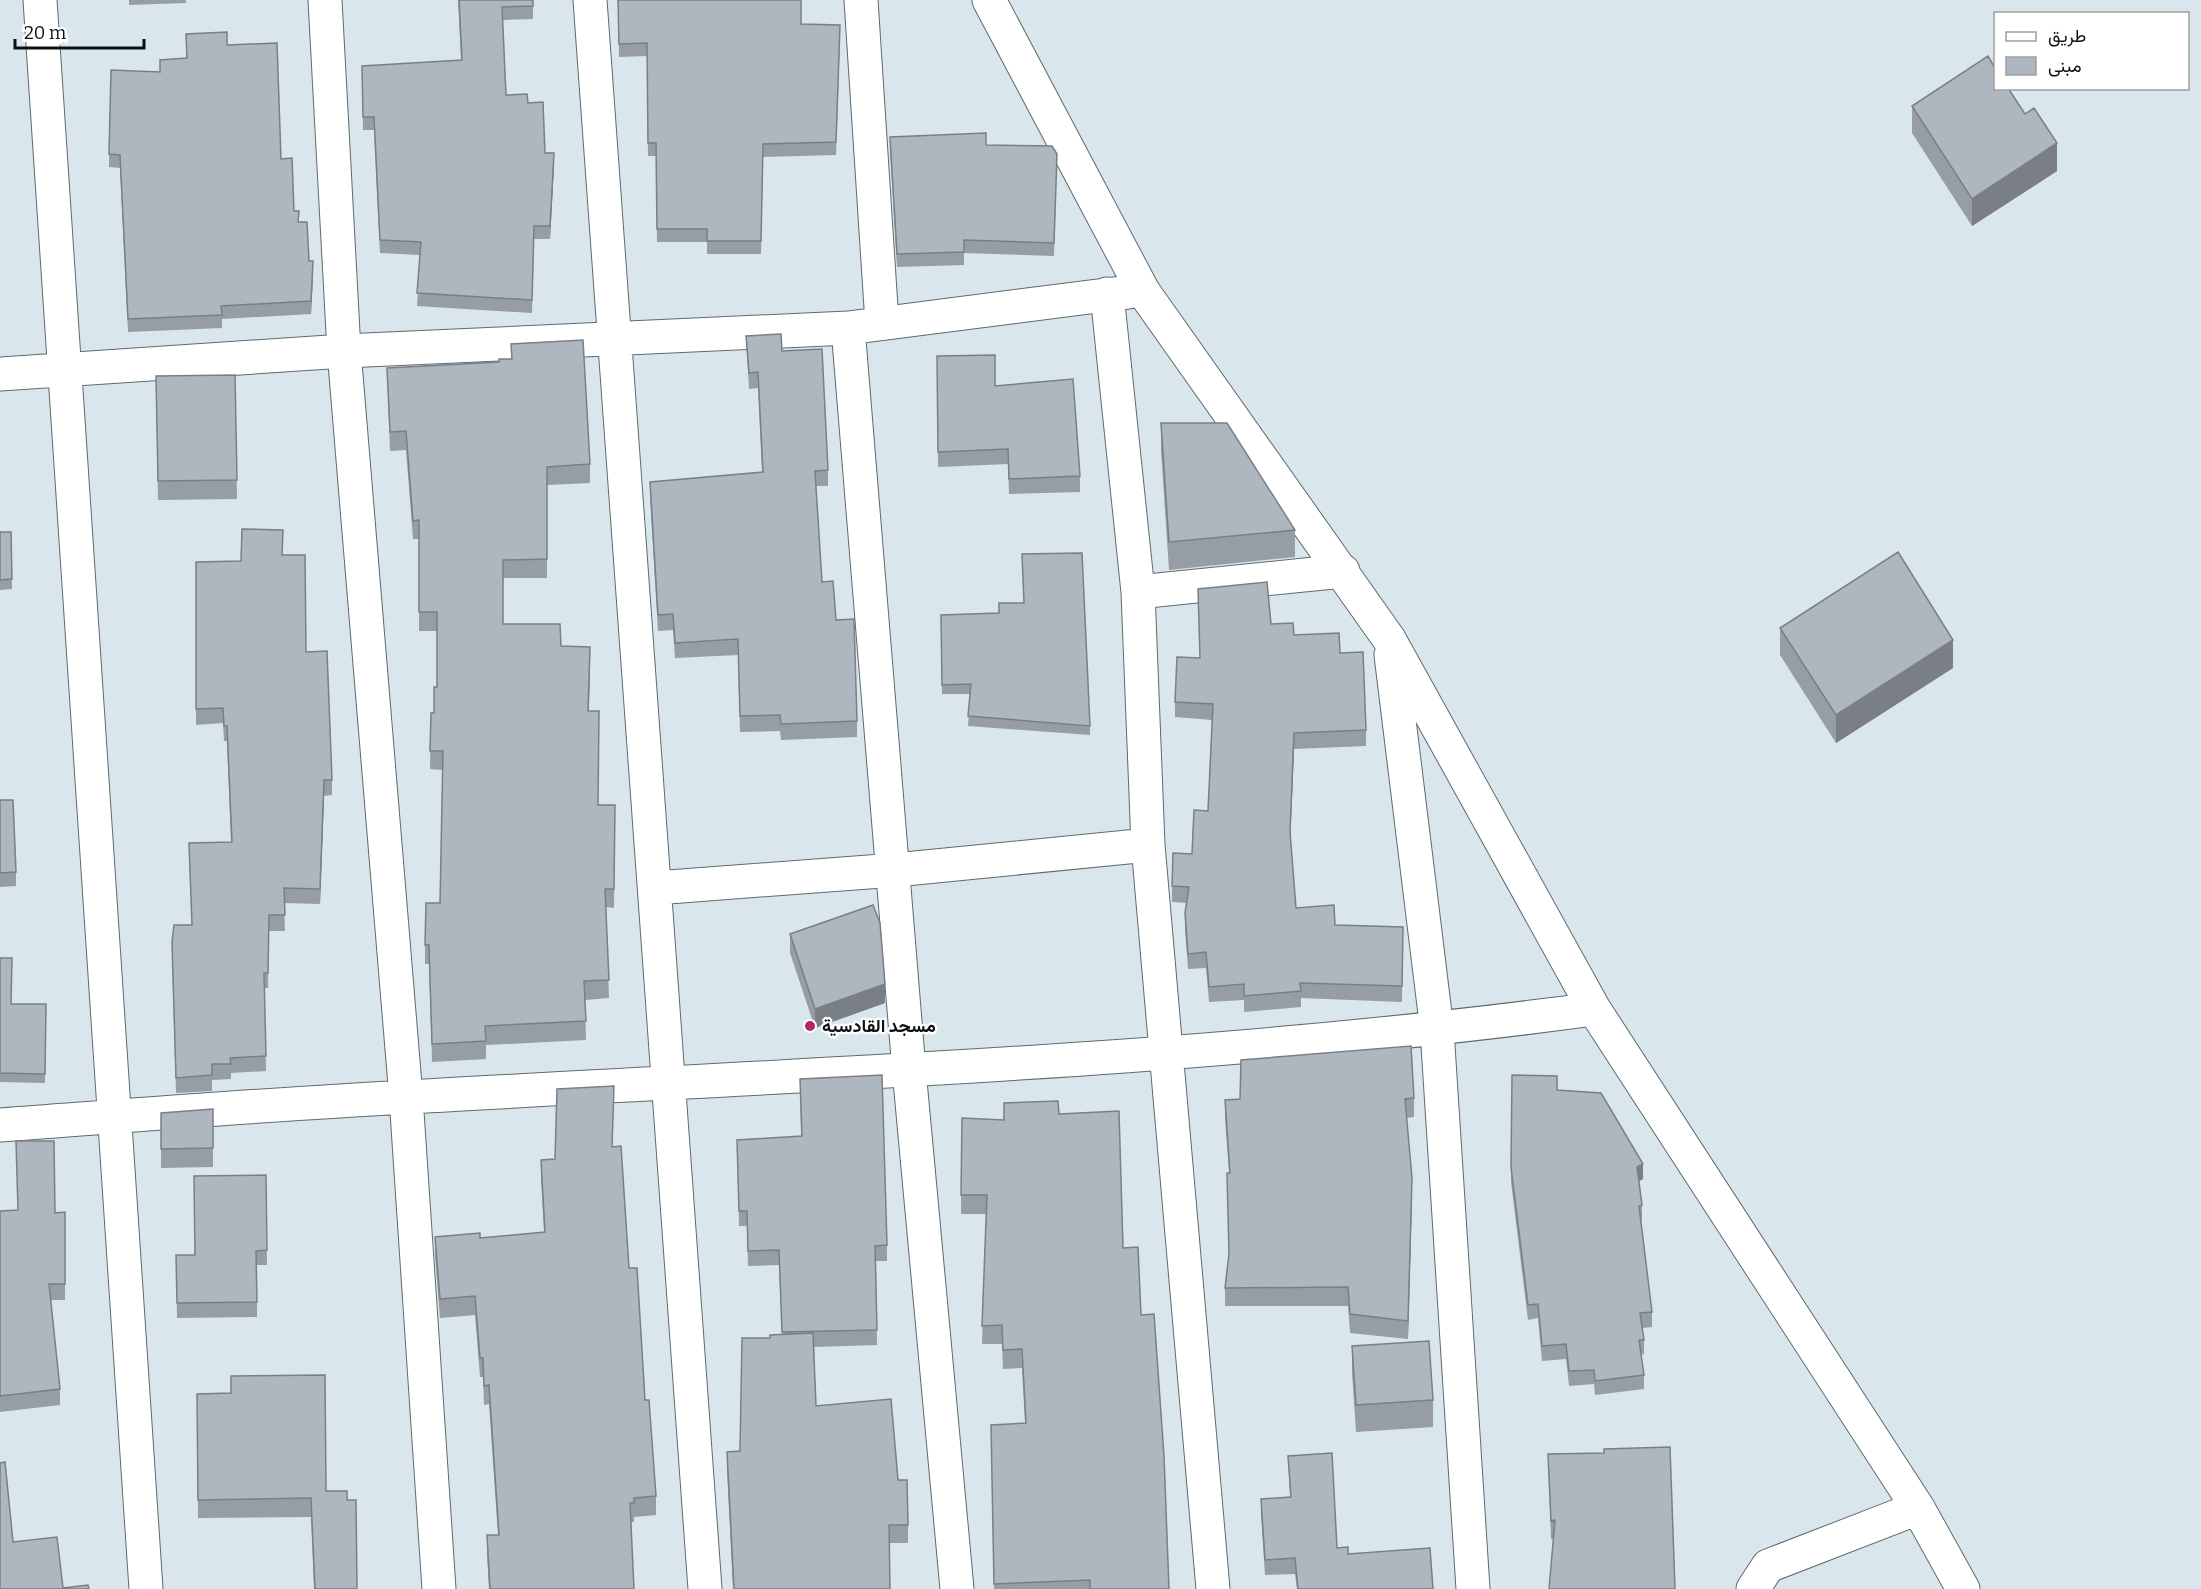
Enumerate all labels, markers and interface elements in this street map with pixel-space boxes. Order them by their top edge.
scale bar [15,12,144,50]
legend [1994,12,2189,90]
text: 20 m [24,22,66,44]
text: طريق [2048,25,2086,47]
text: مبنى [2048,55,2082,77]
place label: مسجد القادسية [822,1015,936,1037]
marker: مسجد القادسية [803,1019,817,1033]

